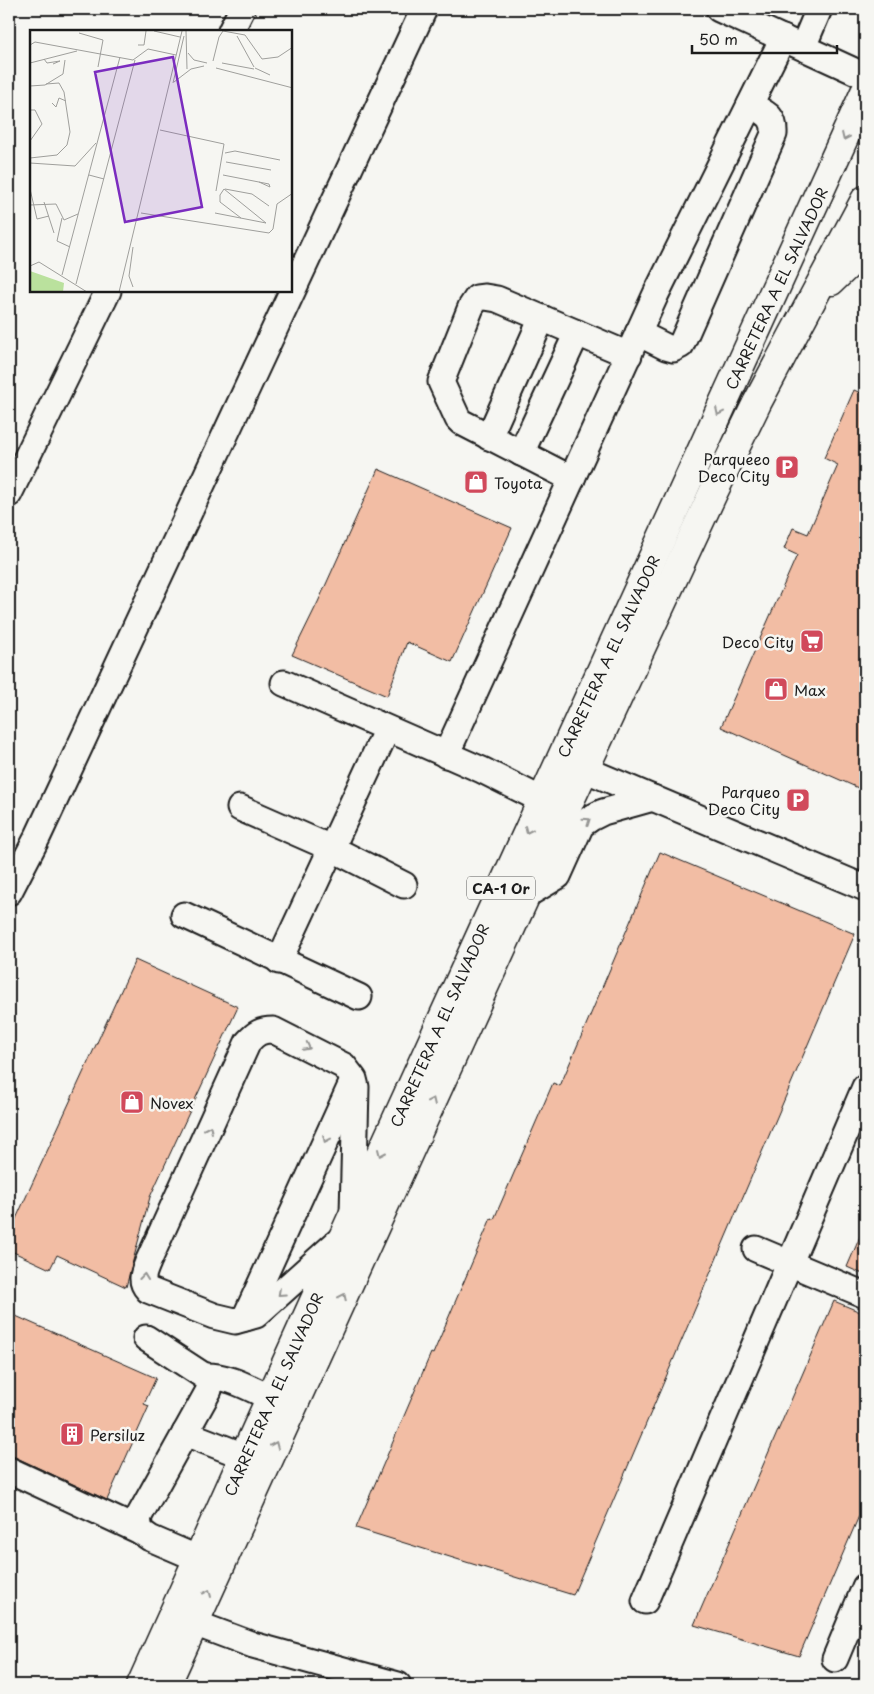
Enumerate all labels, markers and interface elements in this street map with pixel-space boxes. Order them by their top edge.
scale bar [692,22,836,54]
text: 50 m [699,27,738,50]
inset map [30,30,292,292]
one-way arrow [841,132,851,141]
street label: CARRETERA A EL SALVADOR [719,183,833,393]
one-way arrow [715,407,726,416]
place label: Parqueeo Deco City [698,447,770,487]
parking icon: Parqueeo Deco City [774,454,800,480]
shop icon: Toyota [463,469,489,495]
place label: Toyota [494,471,543,494]
street label: CARRETERA A EL SALVADOR [551,551,665,761]
supermarket icon: Deco City [799,628,825,654]
place label: Deco City [722,630,794,653]
shop icon: Max [763,676,789,702]
place label: Max [794,678,826,701]
place label: Parqueo Deco City [708,780,780,820]
parking icon: Parqueo Deco City [785,787,811,813]
one-way arrow [581,818,591,827]
one-way arrow [523,825,534,834]
road number: CA-1 Or [467,876,535,900]
street label: CARRETERA A EL SALVADOR [384,919,494,1131]
one-way arrow [302,1041,311,1051]
shop icon: Novex [119,1089,145,1115]
place label: Novex [150,1091,194,1114]
one-way arrow [425,1098,435,1107]
one-way arrow [202,1125,213,1134]
one-way arrow [322,1134,333,1143]
one-way arrow [376,1148,387,1157]
one-way arrow [138,1273,149,1281]
street label: CARRETERA A EL SALVADOR [218,1288,328,1500]
one-way arrow [277,1288,286,1297]
one-way arrow [336,1293,347,1302]
building icon: Persiluz [59,1421,85,1447]
place label: Persiluz [90,1423,145,1446]
one-way arrow [269,1441,280,1450]
one-way arrow [201,1589,212,1598]

